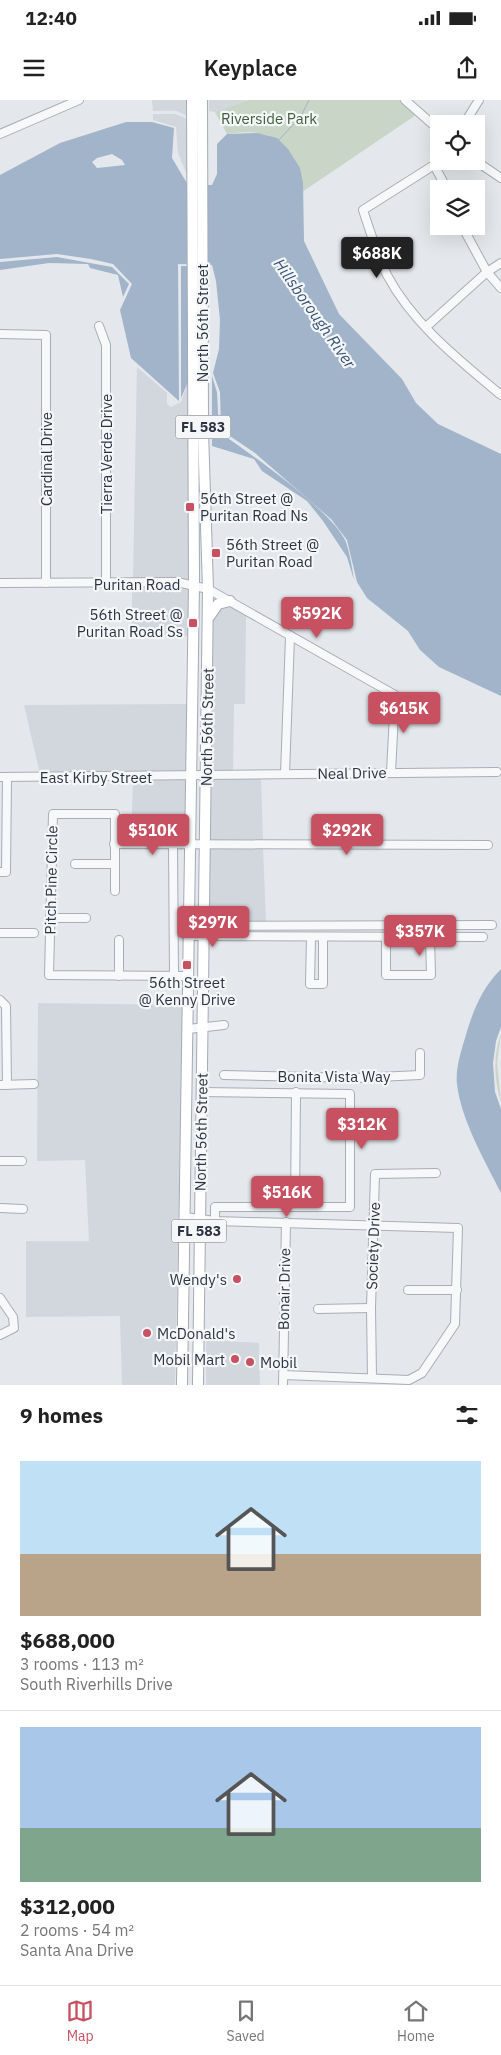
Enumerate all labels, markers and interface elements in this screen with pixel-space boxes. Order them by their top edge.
text: 12:40 [25,6,77,30]
text: Keyplace [204,53,297,82]
icon: menu [20,54,48,82]
icon: share [453,54,481,82]
park label: Riverside Park [221,109,317,128]
map controls [430,115,485,235]
button: locate [430,115,485,170]
button: layers [430,180,485,235]
pin: $688K [342,236,412,279]
text: $688K [352,243,402,263]
water label: Hillsborough River [270,254,361,373]
street label: North 56th Street [193,264,212,382]
street label: Tierra Verde Drive [97,394,116,514]
street label: Cardinal Drive [37,412,56,506]
road number: FL 583 [176,416,230,438]
place label: 56th Street @ Puritan Road Ns [200,489,308,525]
marker: 56th Street @ Puritan Road Ns [184,501,196,513]
place label: 56th Street @ Puritan Road [226,535,319,571]
marker: 56th Street @ Puritan Road [210,547,222,559]
street label: Puritan Road [94,575,180,594]
pin: $592K [282,596,352,639]
text: $592K [292,603,342,623]
place label: 56th Street @ Puritan Road Ss [77,605,183,641]
marker: 56th Street @ Puritan Road Ss [187,617,199,629]
street label: North 56th Street [196,668,218,786]
pin: $615K [369,692,439,734]
text: $615K [379,698,429,718]
street label: Neal Drive [317,763,387,783]
street label: East Kirby Street [40,768,152,787]
pin: $510K [118,814,188,856]
pin: $292K [312,814,382,856]
text: $510K [128,820,178,840]
text: $292K [322,820,372,840]
street label: Pitch Pine Circle [41,825,61,935]
pin: $297K [178,906,248,948]
text: $297K [188,912,238,932]
pin: $357K [385,914,455,957]
text: $357K [395,921,445,941]
marker: 56th Street @ Kenny Drive [181,959,193,971]
place label: 56th Street @ Kenny Drive [138,973,236,1009]
street label: Bonita Vista Way [278,1067,391,1086]
street label: North 56th Street [190,1073,212,1191]
pin: $312K [327,1108,397,1150]
text: $312K [337,1114,387,1134]
pin: $516K [252,1176,322,1218]
text: $516K [262,1182,312,1202]
street label: Society Drive [362,1202,384,1290]
road number: FL 583 [172,1220,226,1242]
street label: Bonair Drive [274,1248,294,1330]
place label: Wendy's [170,1270,227,1289]
marker: Wendy's [231,1273,243,1285]
place label: McDonald's [157,1324,235,1343]
marker: McDonald's [141,1327,153,1339]
place label: Mobil Mart [153,1350,225,1369]
marker: Mobil Mart [229,1353,241,1365]
place label: Mobil [260,1353,297,1372]
marker: Mobil [244,1356,256,1368]
text: 9 homes [20,1401,103,1429]
icon: filters [453,1401,481,1429]
icon: home [206,1494,296,1584]
text: $688,000 [20,1626,115,1654]
text: 3 rooms · 113 m² [20,1654,144,1674]
text: South Riverhills Drive [20,1674,173,1694]
icon: home [206,1759,296,1849]
text: $312,000 [20,1892,115,1920]
text: 2 rooms · 54 m² [20,1920,134,1940]
text: Santa Ana Drive [20,1940,134,1960]
tab: Map [66,1997,94,2045]
tab: Saved [227,1997,265,2045]
tab: Home [397,1997,435,2045]

